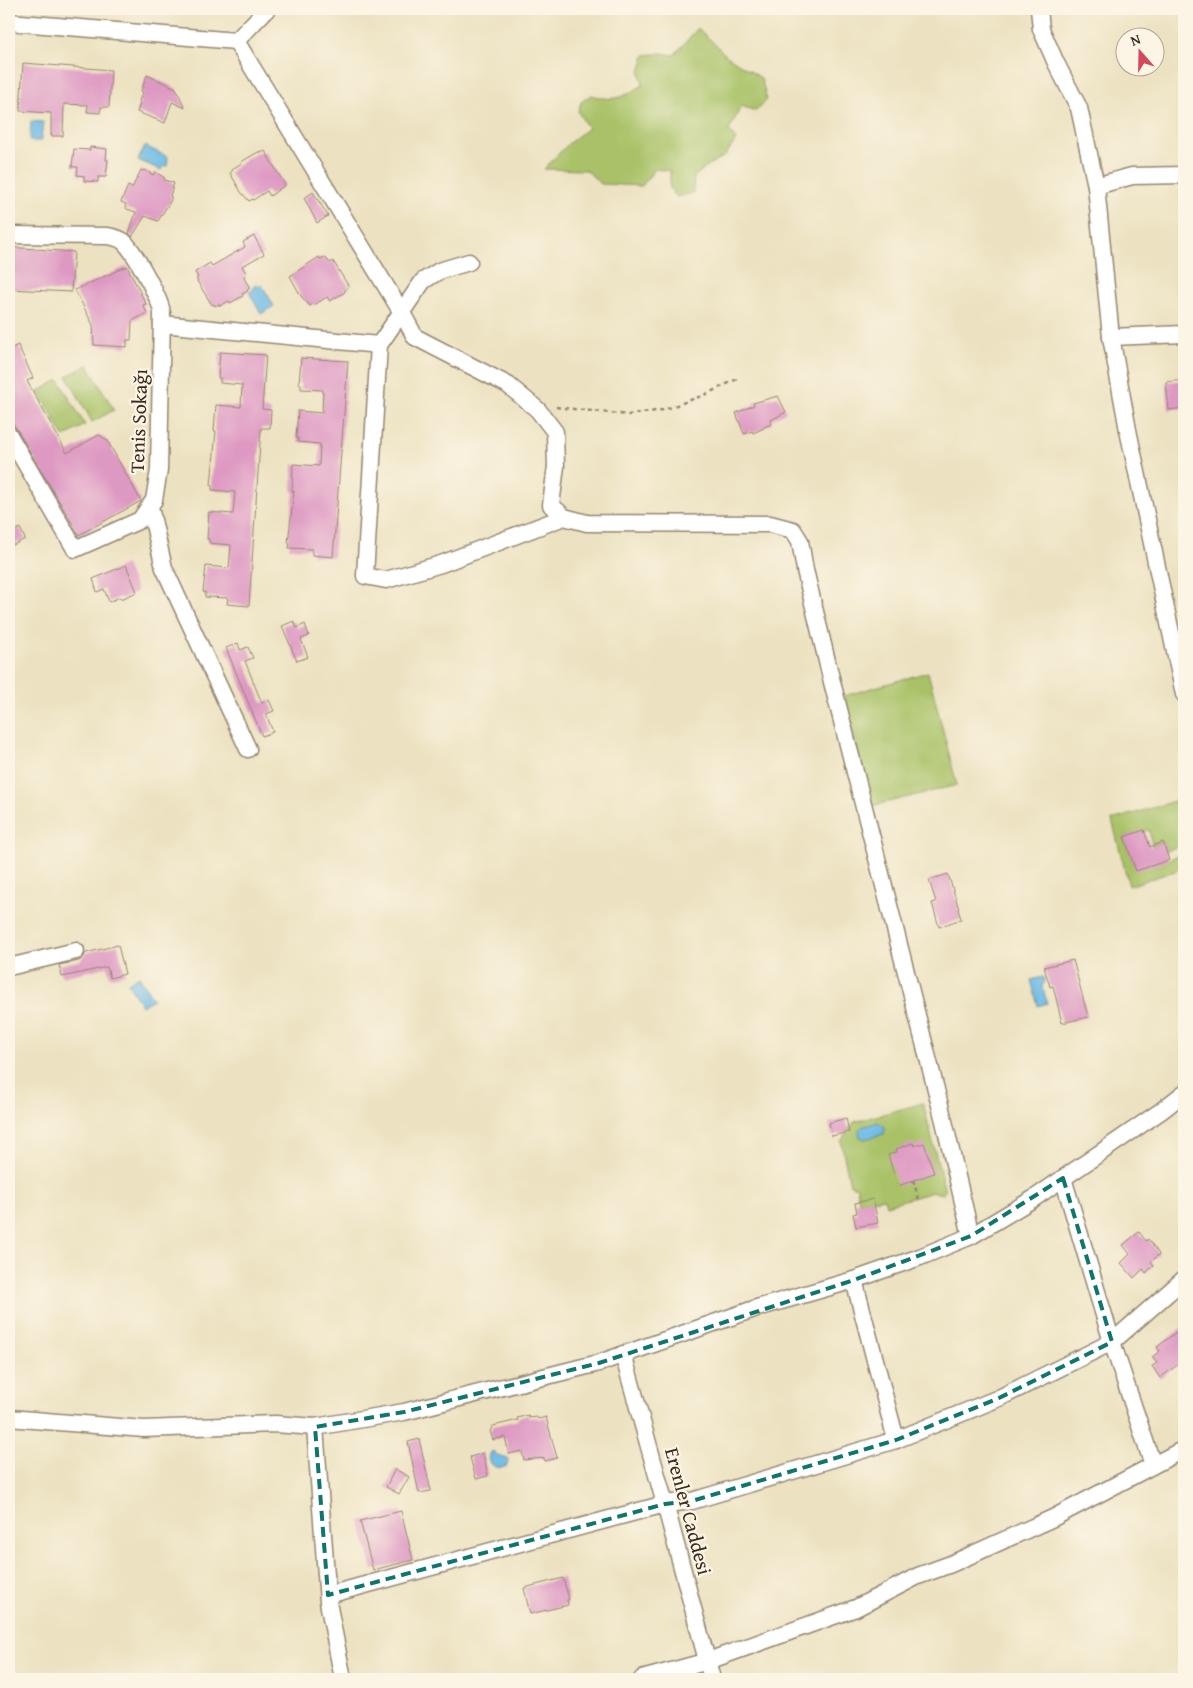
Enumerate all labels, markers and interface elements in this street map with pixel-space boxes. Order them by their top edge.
north arrow [1116,28,1166,78]
text: N [1128,29,1144,51]
street label: Tenis Sokağı [122,368,154,474]
street label: Erenler Caddesi [658,1444,720,1578]

